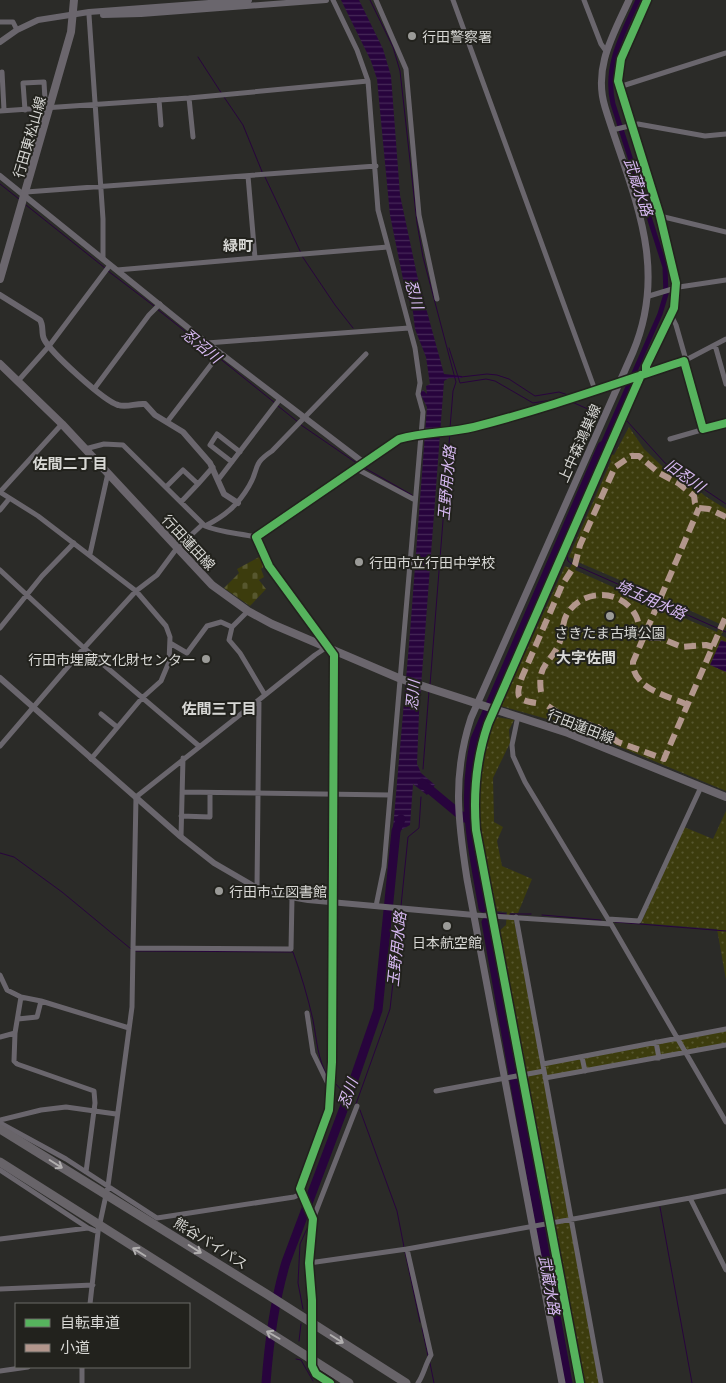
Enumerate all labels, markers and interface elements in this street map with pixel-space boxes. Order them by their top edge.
place label: 行田警察署 [422,27,492,46]
marker: 行田警察署 [406,30,418,42]
street label: 行田東松山線 [8,94,50,180]
water label: 武蔵水路 [620,155,658,221]
district label: 緑町 [223,235,253,255]
water label: 忍川 [401,277,429,313]
water label: 忍沼川 [178,323,227,368]
street label: 上中森鴻巣線 [553,401,605,485]
water label: 玉野用水路 [433,443,459,521]
district label: 佐間二丁目 [32,453,108,473]
water label: 旧忍川 [661,454,711,497]
street label: 行田蓮田線 [158,510,220,574]
place label: 行田市立行田中学校 [369,553,495,572]
marker: 行田市立行田中学校 [353,556,365,568]
water label: 埼玉用水路 [613,575,691,624]
marker: さきたま古墳公園 [604,610,616,622]
place label: さきたま古墳公園 [554,623,666,642]
district label: 大字佐間 [556,647,616,667]
place label: 行田市埋蔵文化財センター [28,650,196,669]
marker: 行田市埋蔵文化財センター [200,653,212,665]
water label: 忍川 [401,677,423,711]
district label: 佐間三丁目 [181,698,257,718]
street label: 行田蓮田線 [545,705,617,747]
place label: 行田市立図書館 [229,882,327,901]
marker: 行田市立図書館 [213,885,225,897]
water label: 玉野用水路 [382,909,410,987]
marker: 日本航空館 [441,920,453,932]
place label: 日本航空館 [412,933,482,952]
water label: 忍川 [332,1074,362,1111]
one-way arrow [49,1160,63,1170]
street label: 熊谷バイパス [170,1213,252,1273]
one-way arrow [187,1245,201,1255]
one-way arrow [132,1246,146,1256]
water label: 武蔵水路 [535,1254,565,1318]
legend [15,1303,190,1368]
text: 自転車道 [60,1312,120,1332]
one-way arrow [267,1330,281,1340]
one-way arrow [329,1334,343,1344]
text: 小道 [60,1337,90,1357]

